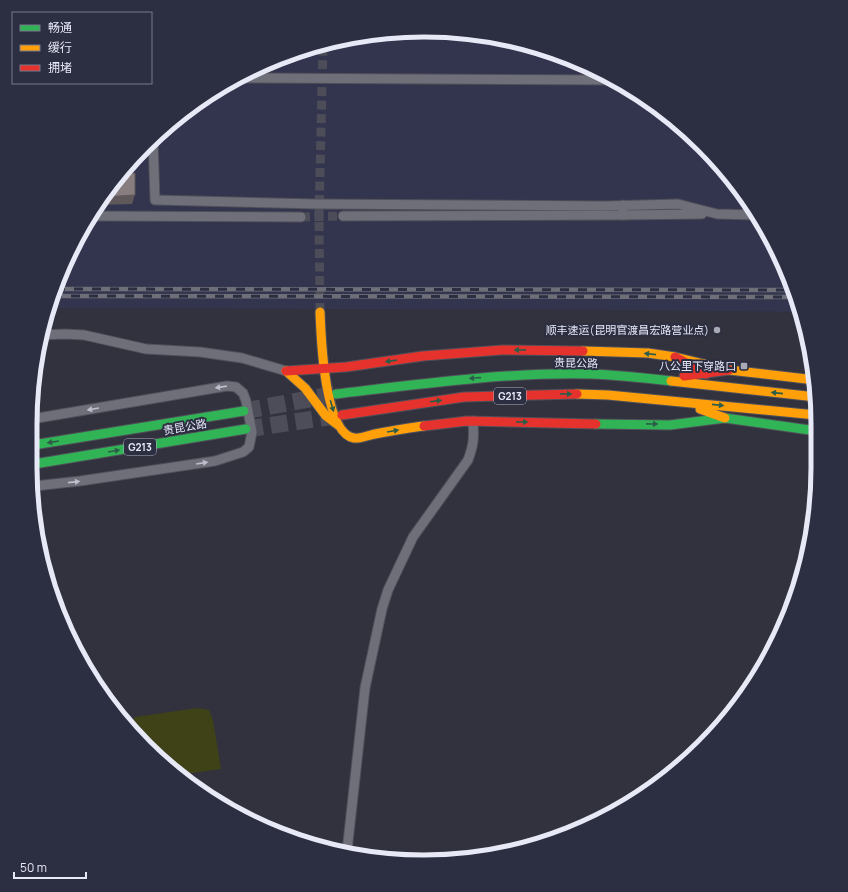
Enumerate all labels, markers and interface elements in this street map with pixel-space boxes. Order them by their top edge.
legend [12,12,152,84]
text: 畅通 [48,19,72,36]
text: 缓行 [48,39,72,56]
text: 拥堵 [48,59,72,76]
place label: 顺丰速运(昆明官渡昌宏路营业点) [546,322,709,337]
marker: 顺丰速运(昆明官渡昌宏路营业点) [712,325,722,335]
one-way arrow [513,347,526,353]
one-way arrow [644,351,656,357]
street label: 贵昆公路 [554,355,598,370]
one-way arrow [385,358,397,364]
place label: 八公里下穿路口 [659,358,736,373]
marker: 八公里下穿路口 [739,361,749,371]
one-way arrow [469,375,481,382]
one-way arrow [215,384,227,390]
road number: G213 [494,388,526,404]
one-way arrow [771,390,783,396]
one-way arrow [560,391,573,397]
one-way arrow [430,398,442,404]
one-way arrow [329,400,335,412]
one-way arrow [712,401,725,408]
one-way arrow [87,406,99,412]
street label: 贵昆公路 [162,415,208,438]
one-way arrow [516,419,529,425]
one-way arrow [646,421,658,428]
one-way arrow [387,428,399,434]
one-way arrow [47,439,59,445]
road number: G213 [124,439,156,455]
one-way arrow [108,448,120,454]
one-way arrow [196,460,208,466]
one-way arrow [68,479,80,485]
scale bar [14,854,86,880]
text: 50 m [20,859,47,876]

